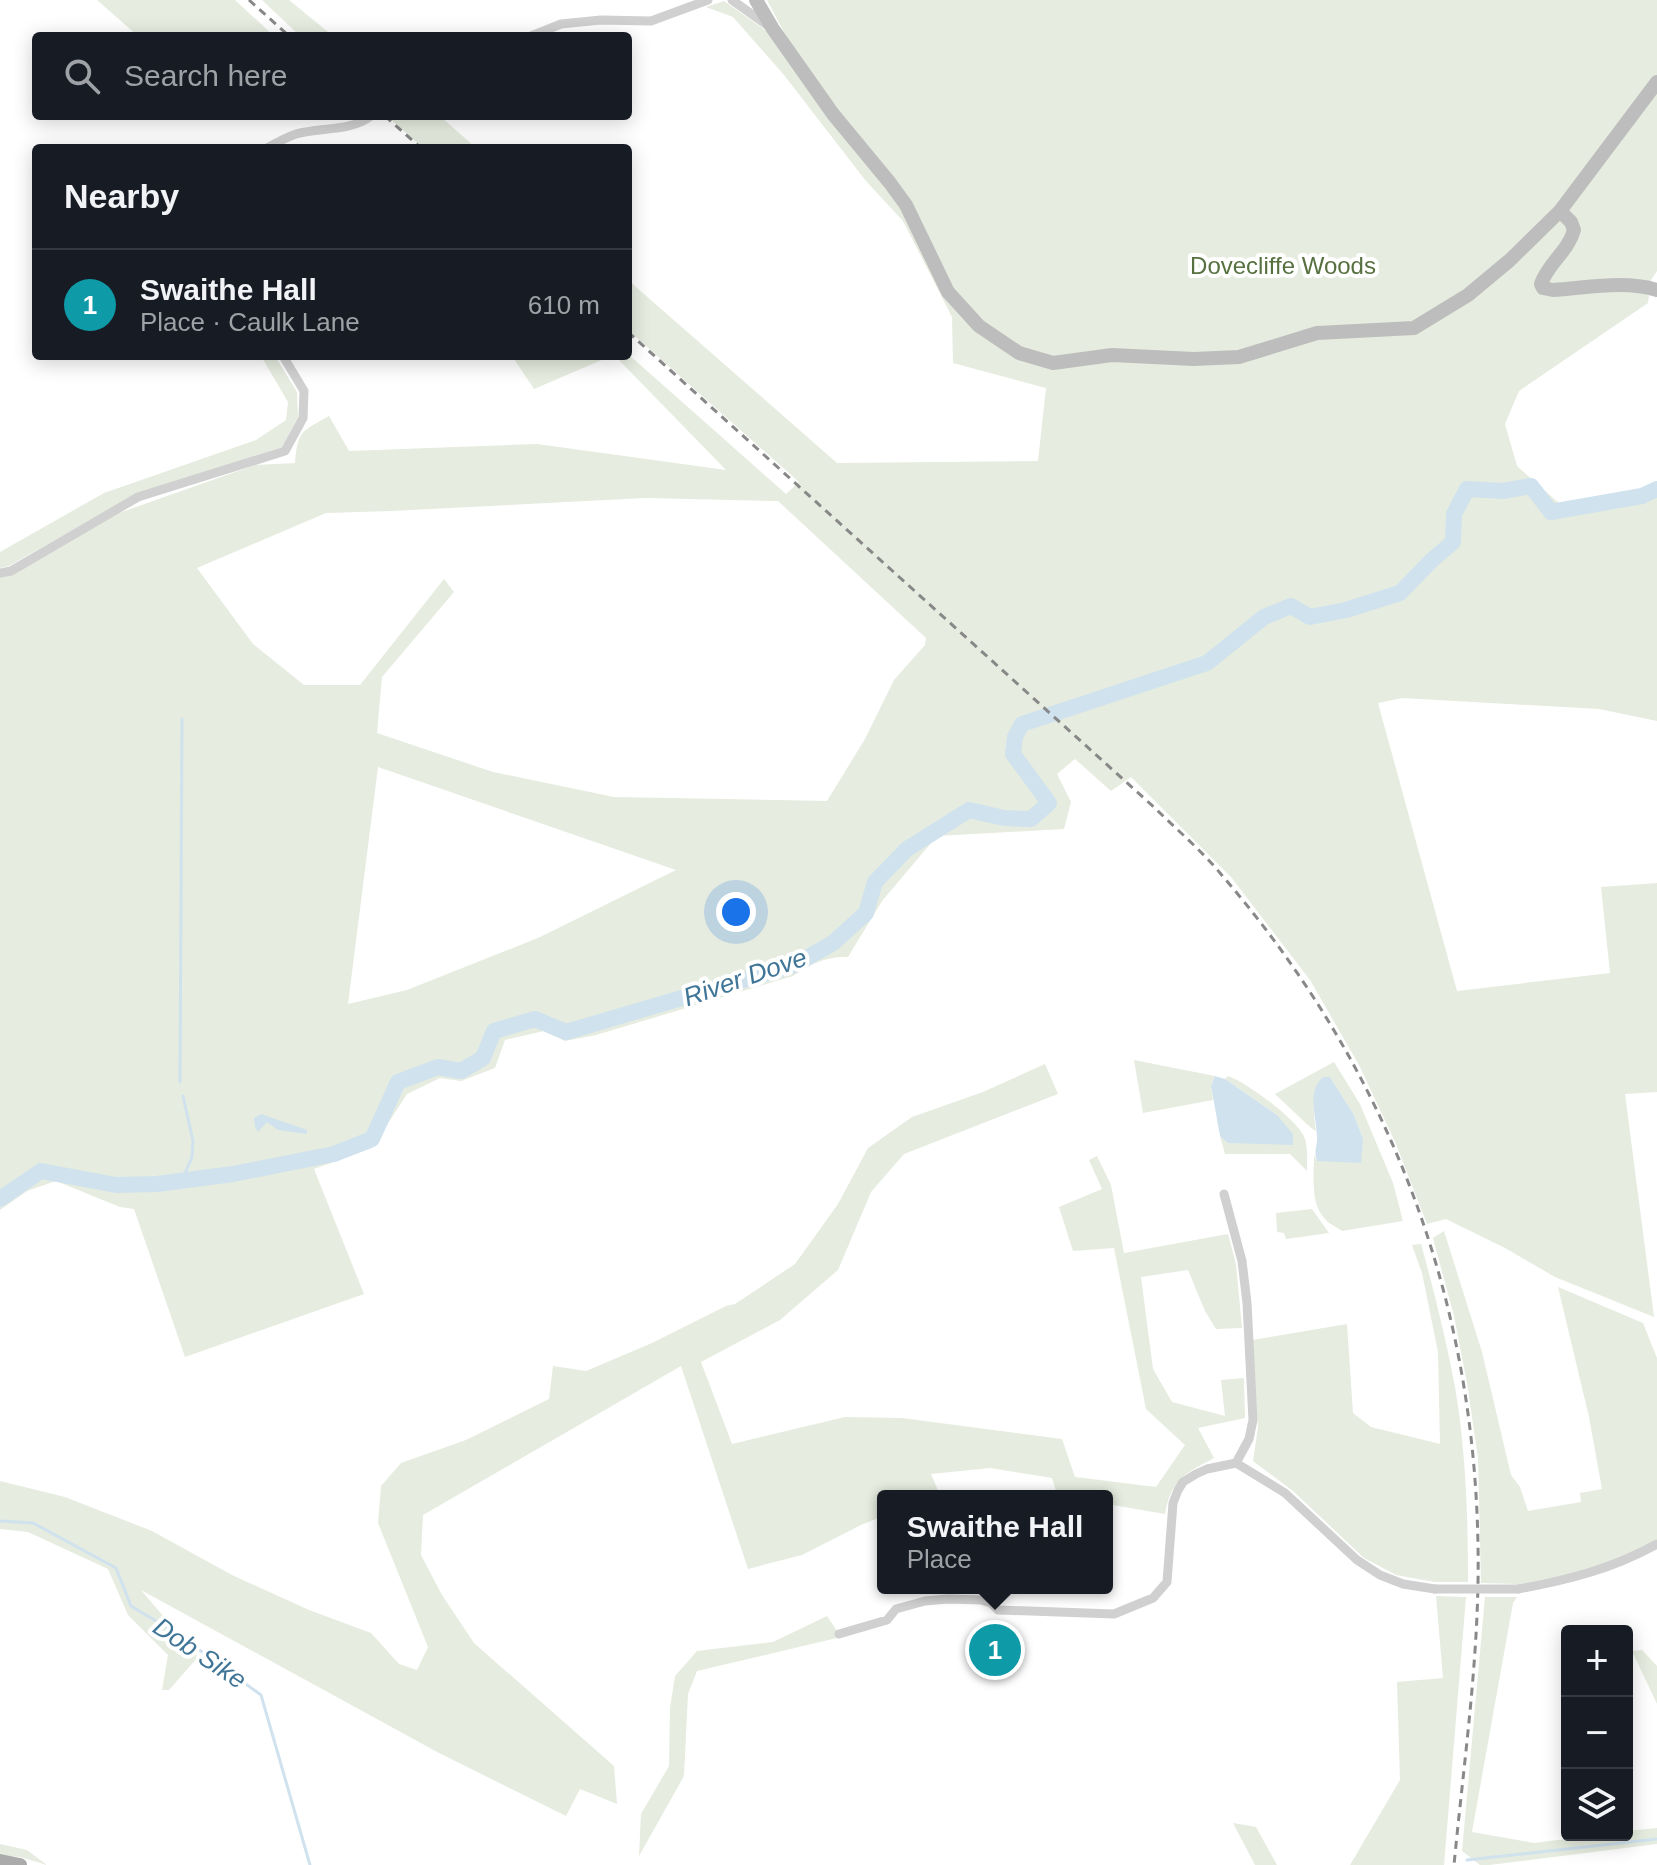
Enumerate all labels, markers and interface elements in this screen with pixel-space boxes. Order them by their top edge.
search box [32,32,632,120]
icon: search [60,54,104,98]
text: Search here [124,59,287,92]
text: Nearby [64,177,179,215]
park label: Dovecliffe Woods [1190,252,1376,279]
text: Swaithe Hall [140,273,317,306]
text: 1 [83,290,97,320]
text: 610 m [528,290,600,320]
text: Place · Caulk Lane [140,307,360,337]
your location [716,892,756,932]
water label: River Dove [679,942,811,1012]
popup [877,1490,1113,1594]
text: Swaithe Hall [907,1510,1083,1543]
text: Place [907,1544,972,1574]
water label: Dob Sike [148,1611,252,1695]
pin: 1 [969,1620,1021,1680]
map controls [1561,1625,1633,1841]
button: + [1561,1625,1633,1697]
button: − [1561,1697,1633,1769]
button: layers [1561,1769,1633,1841]

